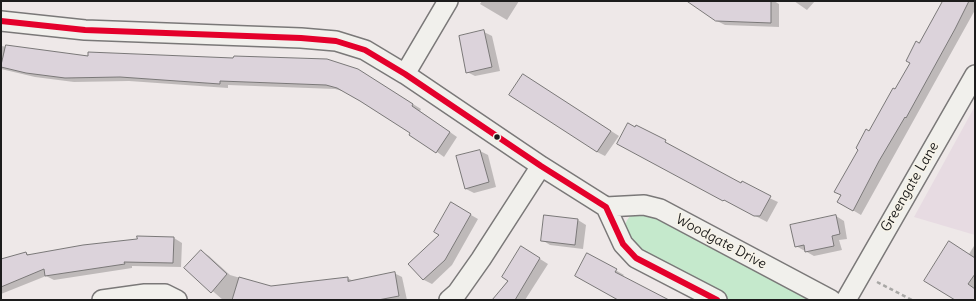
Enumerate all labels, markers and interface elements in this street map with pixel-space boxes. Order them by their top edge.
unlabelled marker [492,132,502,142]
street label: Greengate Lane [877,139,943,235]
street label: Woodgate Drive [673,211,769,273]

